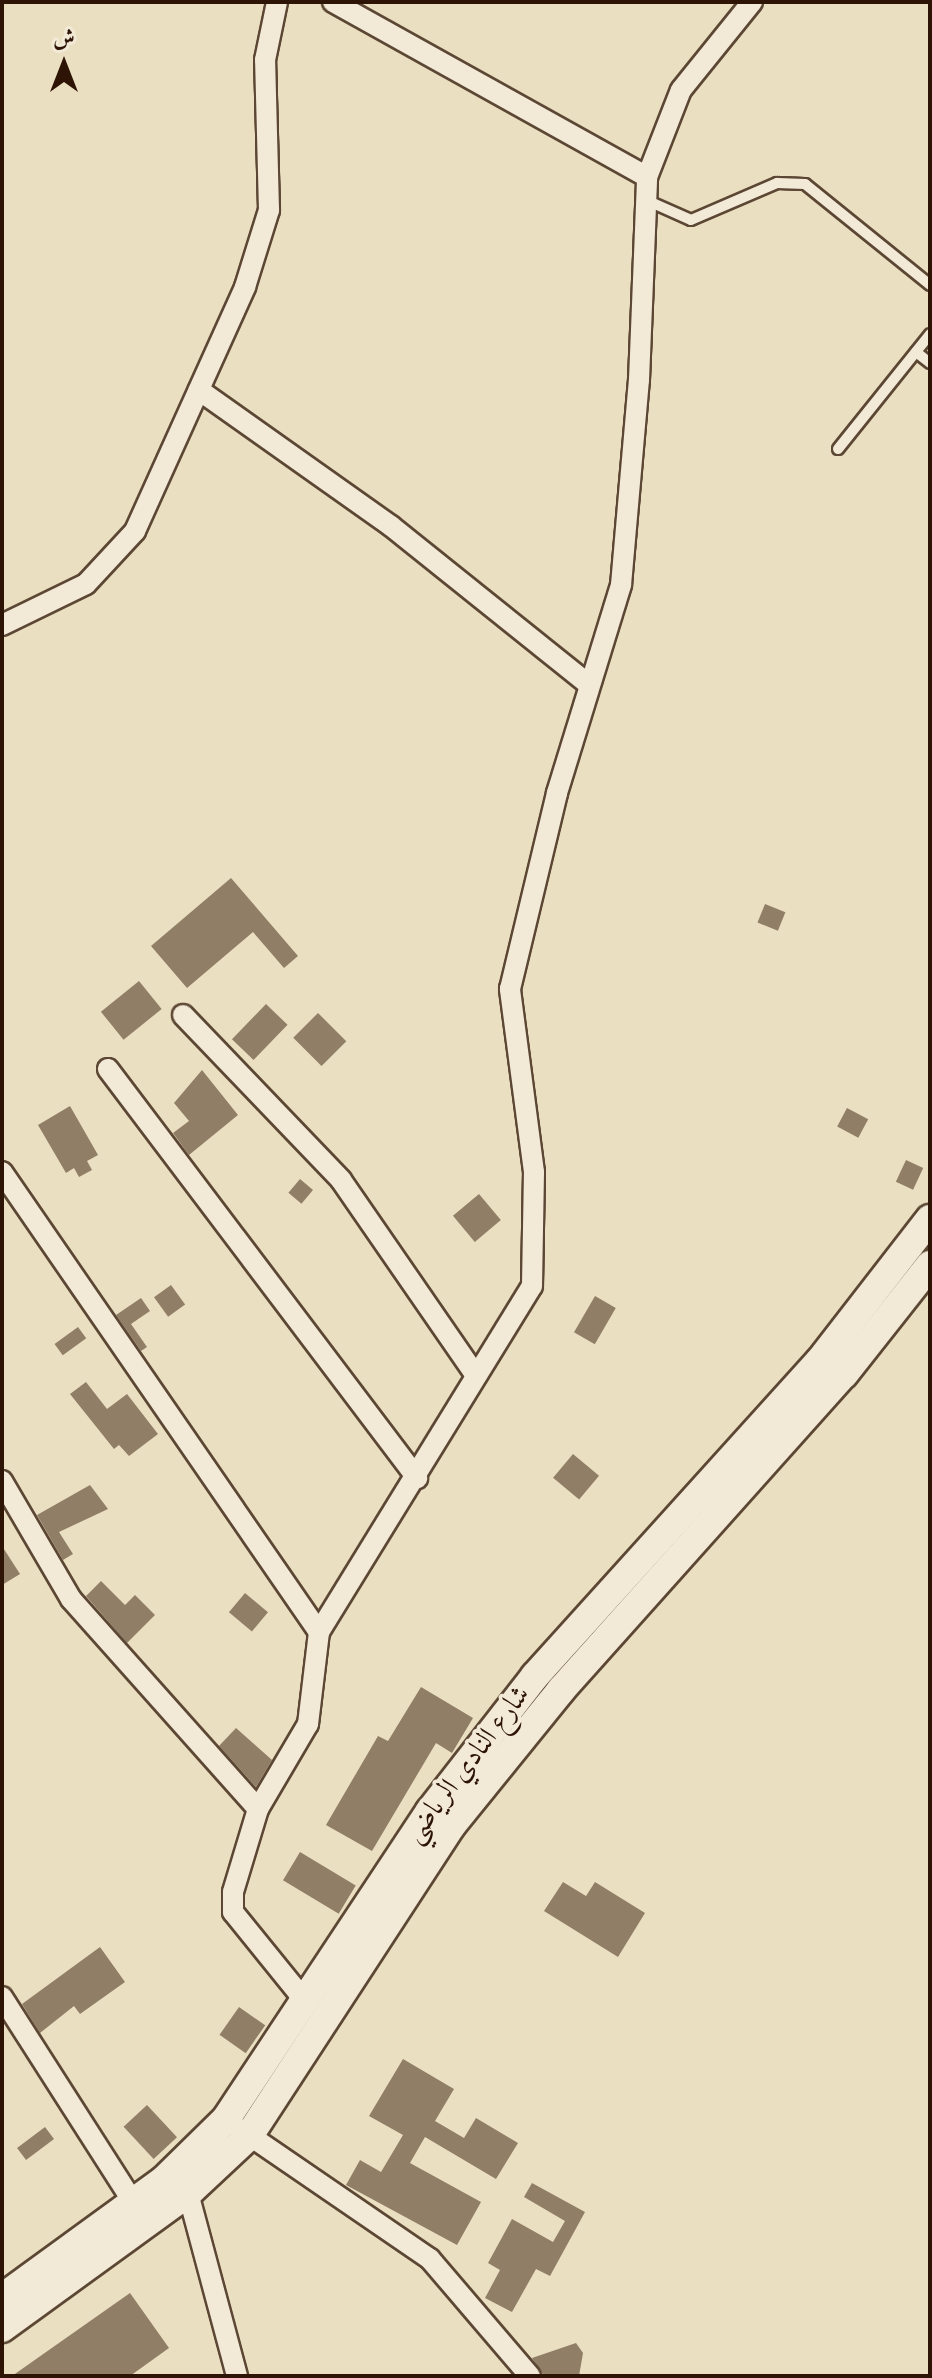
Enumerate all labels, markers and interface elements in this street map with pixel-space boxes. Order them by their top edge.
north arrow [24,24,104,104]
text: ش [53,24,75,55]
street label: شارع النادي الرياضي [398,1679,538,1851]

